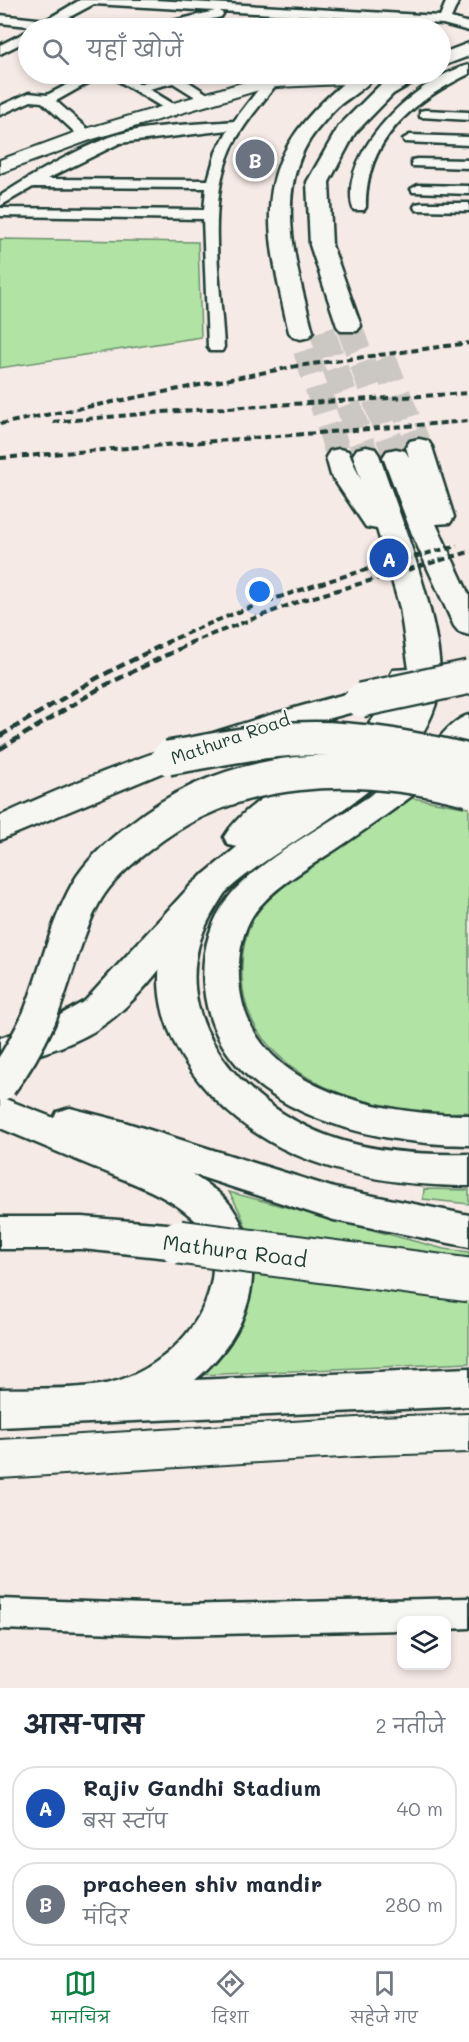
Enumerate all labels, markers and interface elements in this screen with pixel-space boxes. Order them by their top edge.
search box [18,18,451,84]
text: यहाँ खोजें [87,34,183,63]
icon: search [39,35,72,68]
pin: B [236,136,274,182]
pin: A [370,536,408,580]
your location [245,577,274,606]
street label: Mathura Road [167,706,293,770]
street label: Mathura Road [161,1228,309,1272]
map controls [397,1616,451,1670]
button: layers [397,1616,451,1670]
text: आस-पास [24,1707,143,1741]
text: 2 नतीजे [376,1712,445,1738]
text: Rajiv Gandhi Stadium [83,1773,321,1802]
text: A [39,1795,52,1821]
text: 40 m [397,1795,443,1821]
text: बस स्टॉप [83,1807,167,1833]
text: pracheen shiv mandir [83,1869,322,1898]
text: B [39,1891,52,1917]
text: 280 m [385,1891,443,1917]
text: मंदिर [83,1903,129,1929]
tab: मानचित्र [51,1967,110,2035]
tab: दिशा [212,1967,248,2035]
tab: सहेजे गए [350,1967,418,2035]

